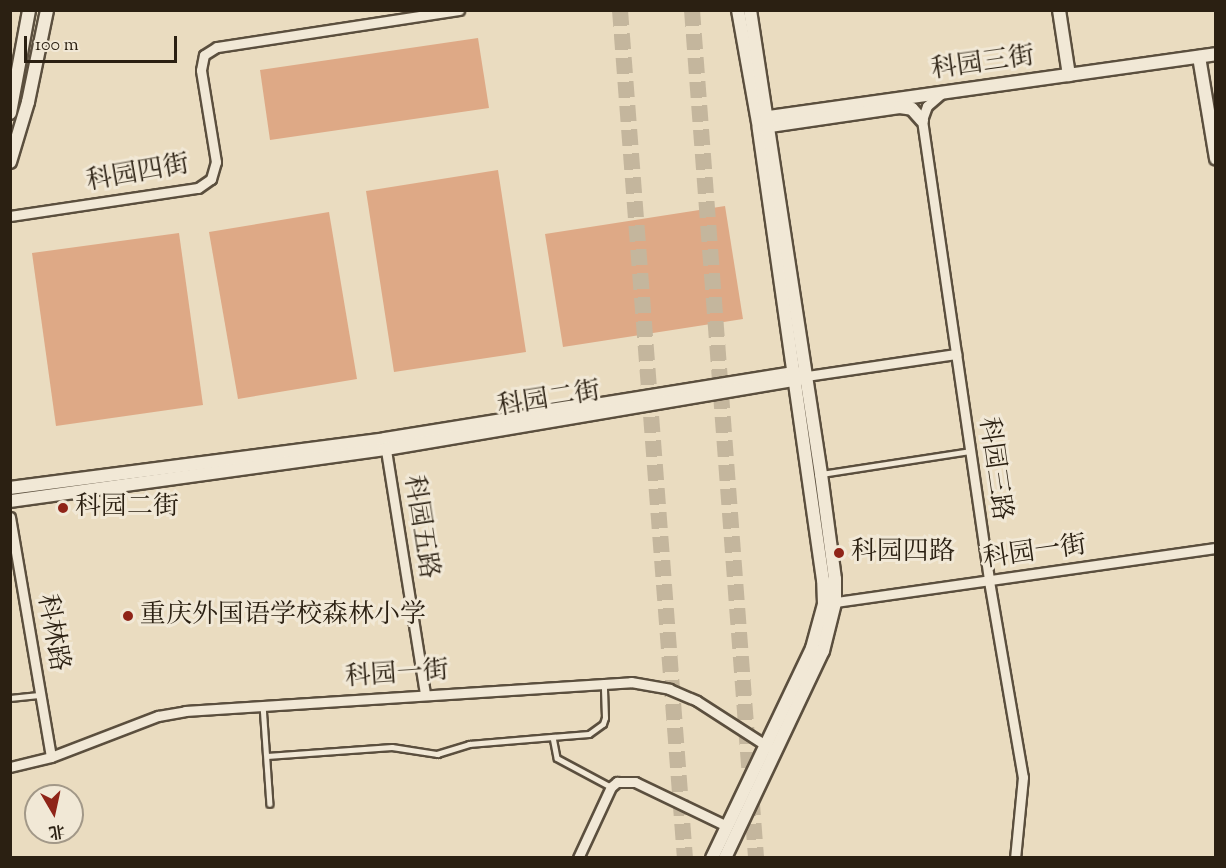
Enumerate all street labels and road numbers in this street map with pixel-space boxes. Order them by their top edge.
street label: 科园三街 [929,41,1037,87]
street label: 科园四街 [84,150,192,198]
street label: 科园二街 [495,376,603,424]
street label: 科园三路 [971,415,1017,523]
street label: 科园五路 [396,473,444,581]
street label: 科园一街 [981,530,1089,576]
street label: 科林路 [30,592,74,674]
street label: 科园一街 [344,656,450,694]

